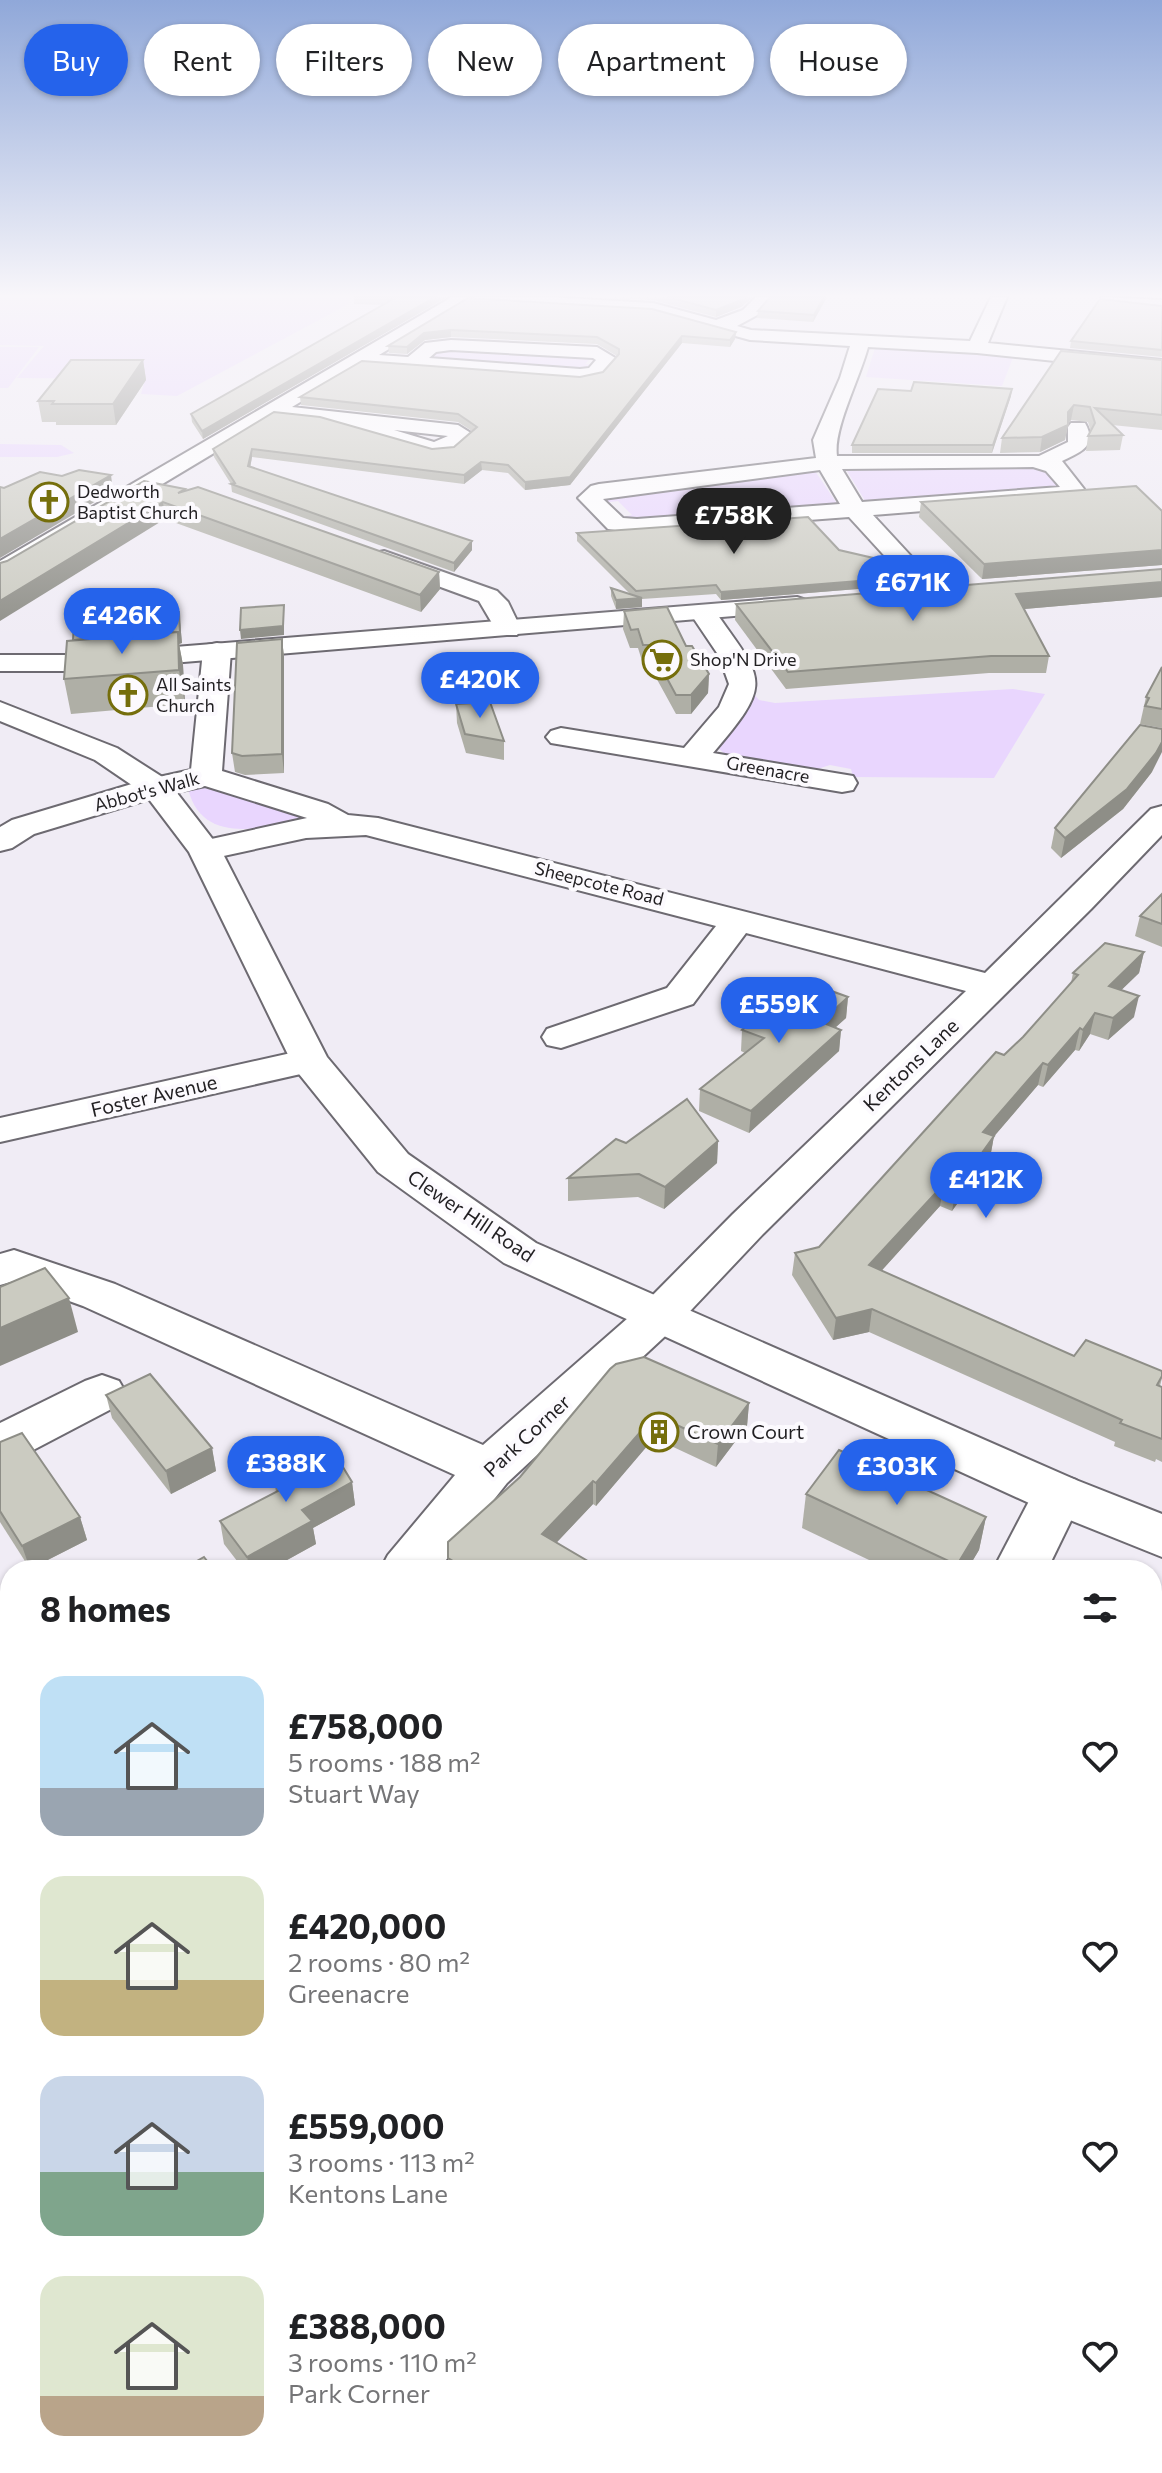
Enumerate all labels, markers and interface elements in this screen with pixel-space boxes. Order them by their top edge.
chip: Buy [24,24,128,96]
chip: Rent [144,24,260,96]
chip: Filters [276,24,412,96]
chip: New [428,24,542,96]
chip: Apartment [558,24,754,96]
chip: House [770,24,907,96]
place label: Dedworth Baptist Church [77,480,198,523]
church icon: Dedworth Baptist Church [28,481,70,523]
pin: £758K [678,488,790,556]
text: £758K [694,498,774,529]
pin: £671K [857,555,969,623]
text: £671K [875,565,951,596]
pin: £426K [66,588,178,656]
text: £426K [82,598,162,629]
supermarket icon: Shop'N Drive [641,639,683,681]
place label: Shop'N Drive [690,648,796,670]
pin: £420K [424,652,536,720]
text: £420K [439,662,521,693]
place label: All Saints Church [156,673,232,716]
church icon: All Saints Church [107,674,149,716]
street label: Greenacre [725,751,811,787]
street label: Abbot's Walk [92,766,202,816]
street label: Sheepcote Road [532,856,666,910]
pin: £559K [723,977,835,1045]
text: £559K [739,987,819,1018]
street label: Kentons Lane [858,1013,963,1116]
street label: Foster Avenue [88,1069,219,1121]
pin: £412K [930,1152,1042,1220]
text: £412K [948,1162,1024,1193]
street label: Clewer Hill Road [404,1164,540,1266]
street label: Park Corner [478,1389,574,1481]
building icon: Crown Court [638,1411,680,1453]
place label: Crown Court [687,1419,804,1443]
pin: £388K [230,1436,342,1504]
pin: £303K [841,1439,953,1507]
text: £388K [245,1446,327,1477]
text: £303K [856,1449,938,1480]
icon: filters [1078,1586,1122,1630]
text: 8 homes [40,1587,171,1629]
text: £758,000 [288,1704,443,1746]
icon: home [104,1708,200,1804]
icon: heart [1078,1734,1122,1778]
text: 5 rooms · 188 m² [288,1746,480,1777]
text: Stuart Way [288,1777,420,1808]
text: £420,000 [288,1904,446,1946]
icon: home [104,1908,200,2004]
icon: heart [1078,1934,1122,1978]
text: 2 rooms · 80 m² [288,1946,470,1977]
text: Greenacre [288,1977,409,2008]
text: £559,000 [288,2104,445,2146]
icon: home [104,2108,200,2204]
icon: heart [1078,2134,1122,2178]
text: 3 rooms · 113 m² [288,2146,475,2177]
text: Kentons Lane [288,2177,448,2208]
text: £388,000 [288,2304,446,2346]
icon: home [104,2308,200,2404]
icon: heart [1078,2334,1122,2378]
text: 3 rooms · 110 m² [288,2346,477,2377]
text: Park Corner [288,2377,430,2408]

